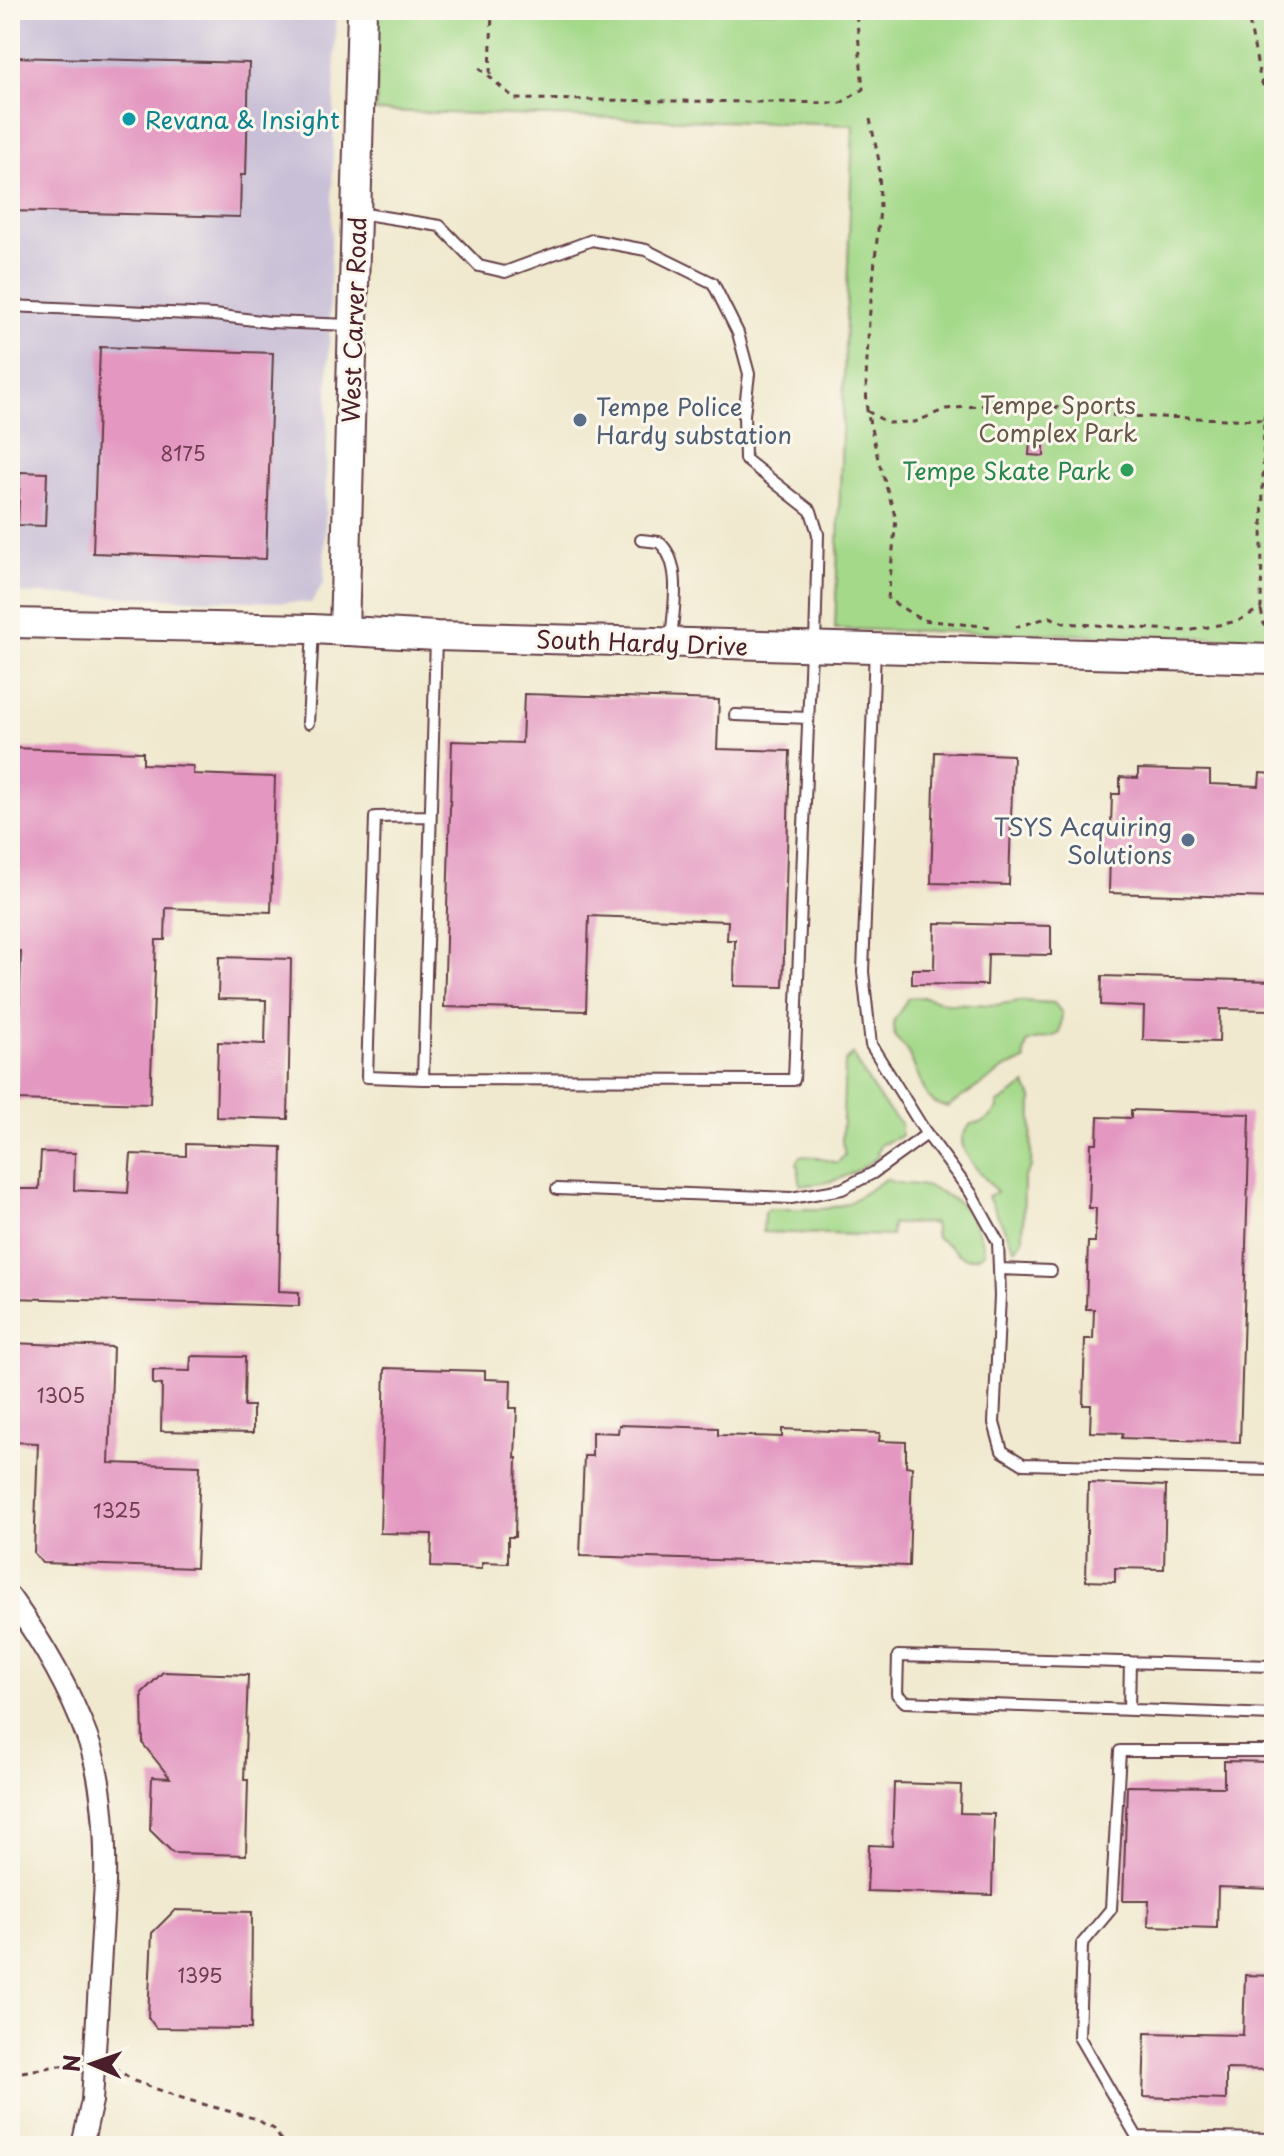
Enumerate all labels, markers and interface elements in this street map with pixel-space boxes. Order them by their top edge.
place label: Revana & Insight [145,101,340,137]
marker: Revana & Insight [120,110,138,128]
street label: West Carver Road [331,216,375,424]
park label: Tempe Sports Complex Park [978,386,1138,450]
place label: Tempe Police Hardy substation [596,388,792,452]
marker: Tempe Police Hardy substation [571,411,589,429]
house number: 8175 [160,438,206,468]
place label: Tempe Skate Park [902,452,1111,488]
marker: Tempe Skate Park [1118,461,1136,479]
street label: South Hardy Drive [535,620,749,664]
place label: TSYS Acquiring Solutions [994,808,1172,872]
marker: TSYS Acquiring Solutions [1179,831,1197,849]
house number: 1305 [37,1380,85,1410]
house number: 1325 [93,1495,141,1525]
house number: 1395 [178,1960,222,1990]
north arrow [52,2024,132,2104]
text: N [54,2054,87,2073]

